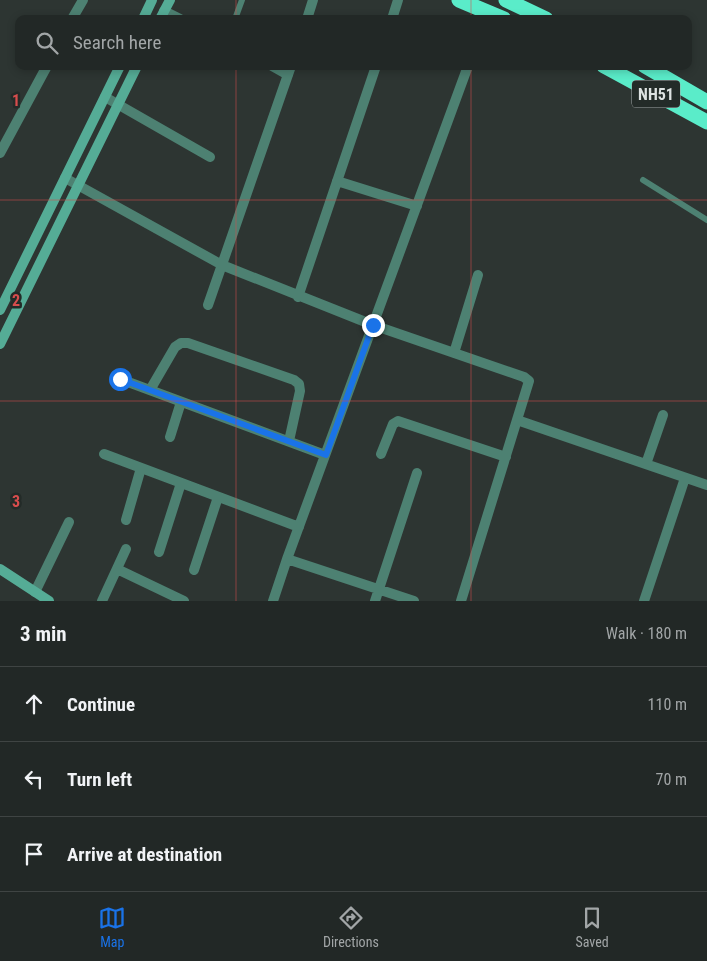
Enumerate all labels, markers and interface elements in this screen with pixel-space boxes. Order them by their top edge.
search box [15,15,692,70]
icon: search [33,29,61,57]
text: Search here [73,31,161,54]
road number: NH51 [632,80,680,108]
text: 1 [12,91,20,110]
text: 2 [12,291,20,310]
route end [362,314,385,337]
route start [109,368,132,391]
text: 3 [12,492,20,511]
text: 3 min [20,622,67,646]
text: Walk · 180 m [606,624,687,643]
icon: ahead [20,690,48,718]
text: Continue [67,693,135,716]
text: 110 m [648,695,687,714]
icon: left [20,765,48,793]
text: Turn left [67,768,132,791]
text: 70 m [655,770,687,789]
icon: arrive [20,840,48,868]
text: Arrive at destination [67,843,222,866]
tab: Map [98,904,126,950]
tab: Directions [323,904,379,950]
tab: Saved [575,904,609,950]

